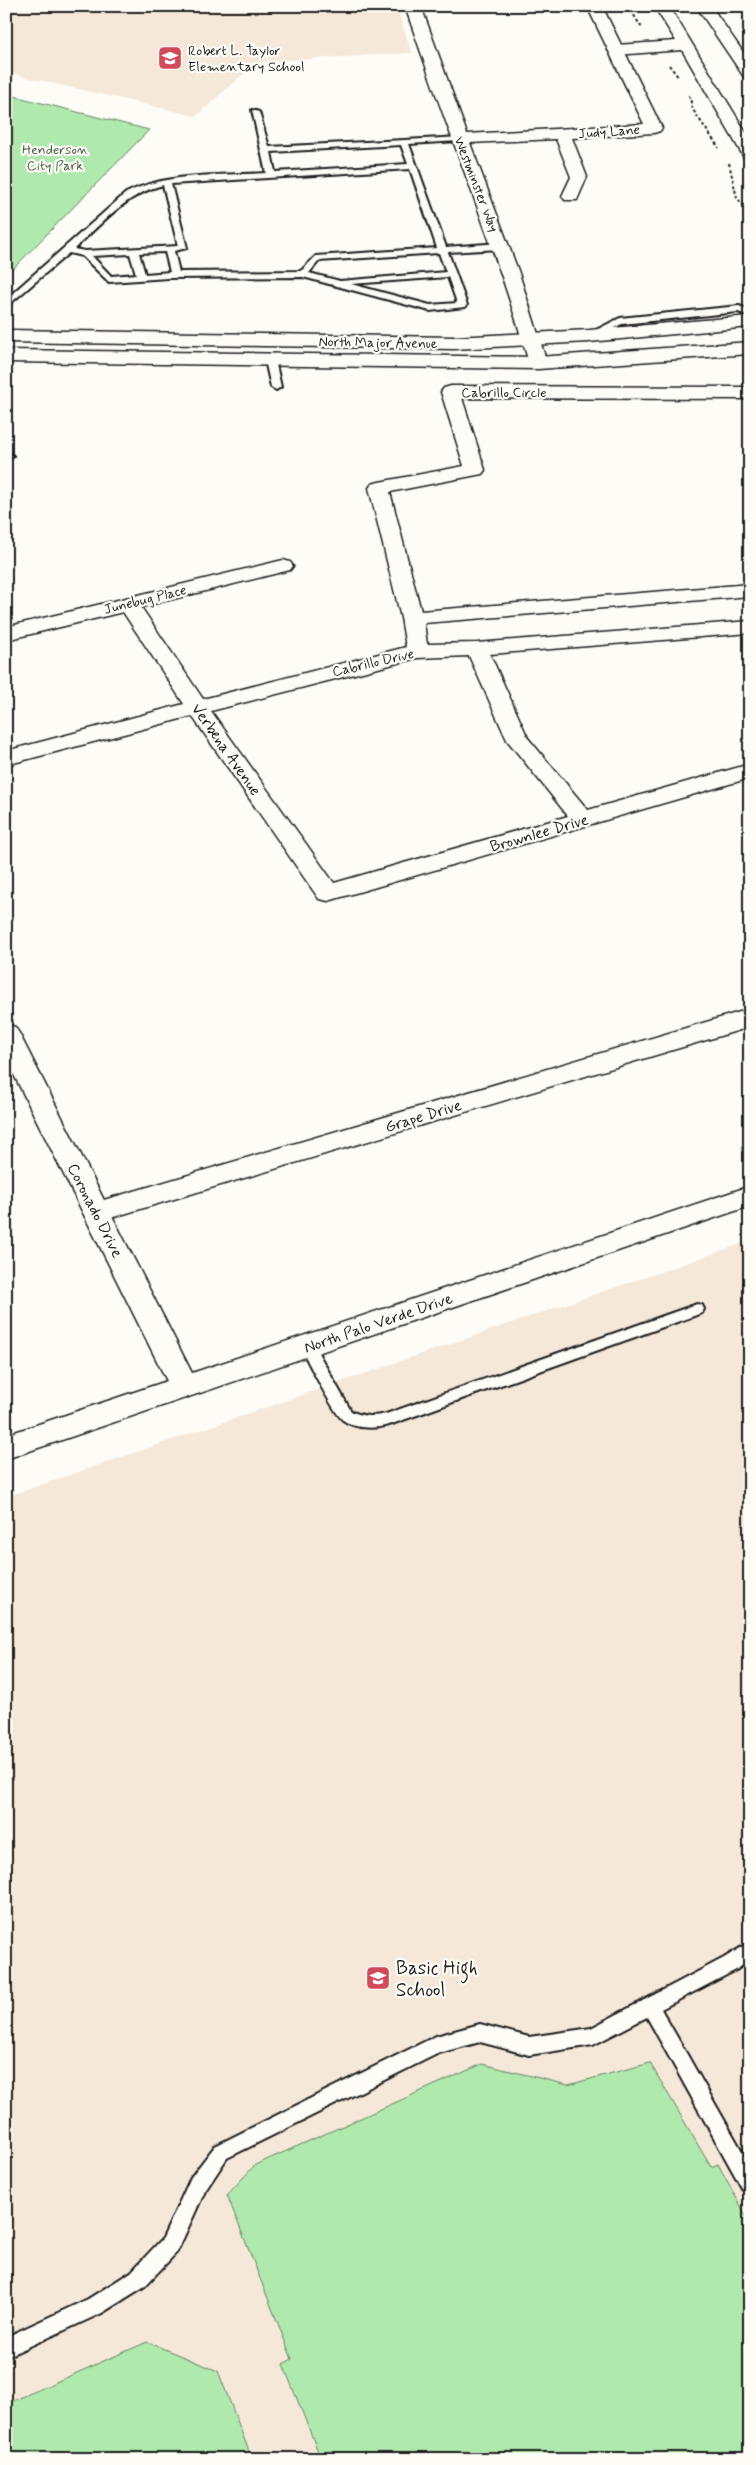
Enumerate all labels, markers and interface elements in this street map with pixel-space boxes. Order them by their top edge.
place label: Robert L. Taylor Elementary School [188,42,304,76]
school or university icon: Robert L. Taylor Elementary School [157,45,183,71]
street label: Judy Lane [578,121,641,143]
street label: Westminster Way [450,134,503,235]
park label: Henderson City Park [22,141,88,175]
street label: North Major Avenue [318,333,438,353]
street label: Cabrillo Circle [461,384,547,402]
street label: Junebug Place [102,581,188,619]
street label: Cabrillo Drive [331,645,416,681]
street label: Verbena Avenue [186,700,265,800]
street label: Brownlee Drive [488,809,591,858]
street label: Grape Drive [383,1095,464,1138]
street label: Coronado Drive [62,1160,128,1262]
street label: North Palo Verde Drive [301,1288,456,1359]
place label: Basic High School [396,1956,478,2003]
school or university icon: Basic High School [365,1965,391,1991]

